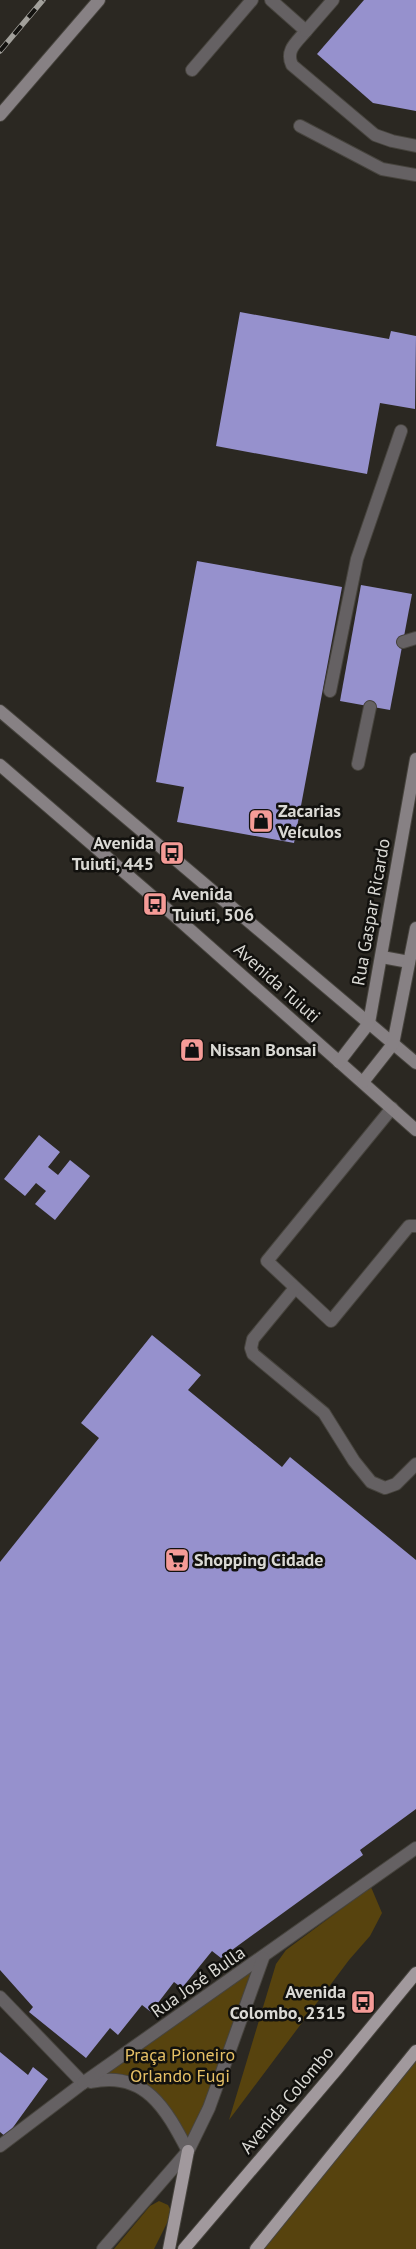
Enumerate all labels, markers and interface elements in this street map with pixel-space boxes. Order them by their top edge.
place label: Zacarias Veículos [277,799,342,843]
shop icon: Zacarias Veículos [248,808,274,834]
place label: Avenida Tuiuti, 445 [72,831,154,875]
street label: Rua Gaspar Ricardo [346,836,395,987]
bus stop icon: Avenida Tuiuti, 445 [159,840,185,866]
place label: Avenida Tuiuti, 506 [172,882,254,926]
bus stop icon: Avenida Tuiuti, 506 [142,891,168,917]
street label: Avenida Tuiuti [229,938,325,1027]
shop icon: Nissan Bonsai [179,1037,205,1063]
place label: Nissan Bonsai [210,1038,317,1061]
supermarket icon: Shopping Cidade [164,1547,190,1573]
place label: Shopping Cidade [194,1548,323,1571]
street label: Rua José Bulla [146,1941,249,2023]
place label: Avenida Colombo, 2315 [230,1980,346,2024]
bus stop icon: Avenida Colombo, 2315 [350,1989,376,2015]
street label: Avenida Colombo [235,2041,338,2158]
park label: Praça Pioneiro Orlando Fugi [125,2043,235,2087]

